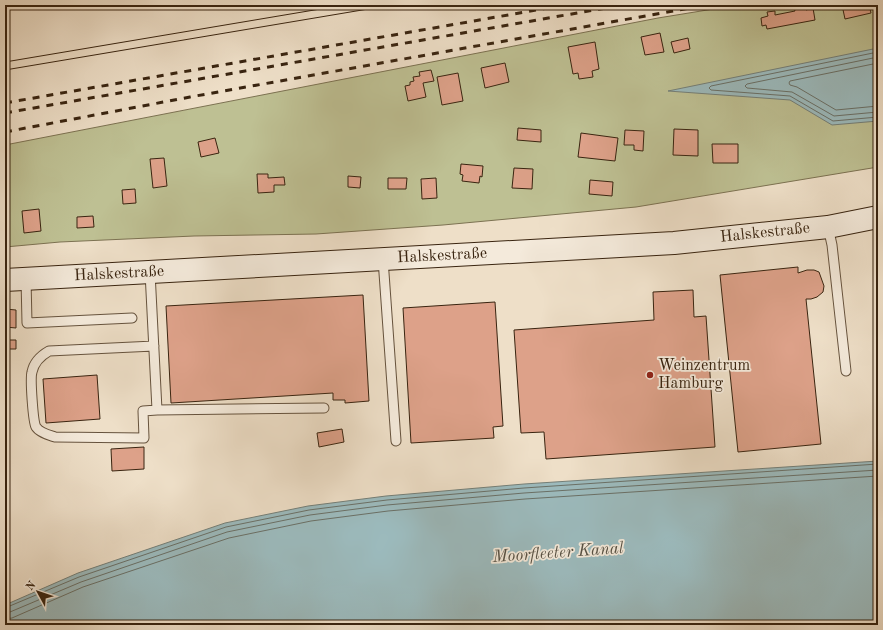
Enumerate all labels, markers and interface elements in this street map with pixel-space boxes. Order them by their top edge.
street label: Halskestraße [719,220,811,246]
street label: Halskestraße [397,246,487,266]
street label: Halskestraße [74,264,164,284]
place label: Weinzentrum Hamburg [658,358,751,392]
marker: Weinzentrum Hamburg [645,370,655,380]
water label: Moorfleeter Kanal [491,540,624,566]
north arrow [18,572,58,612]
text: N [25,579,39,593]

